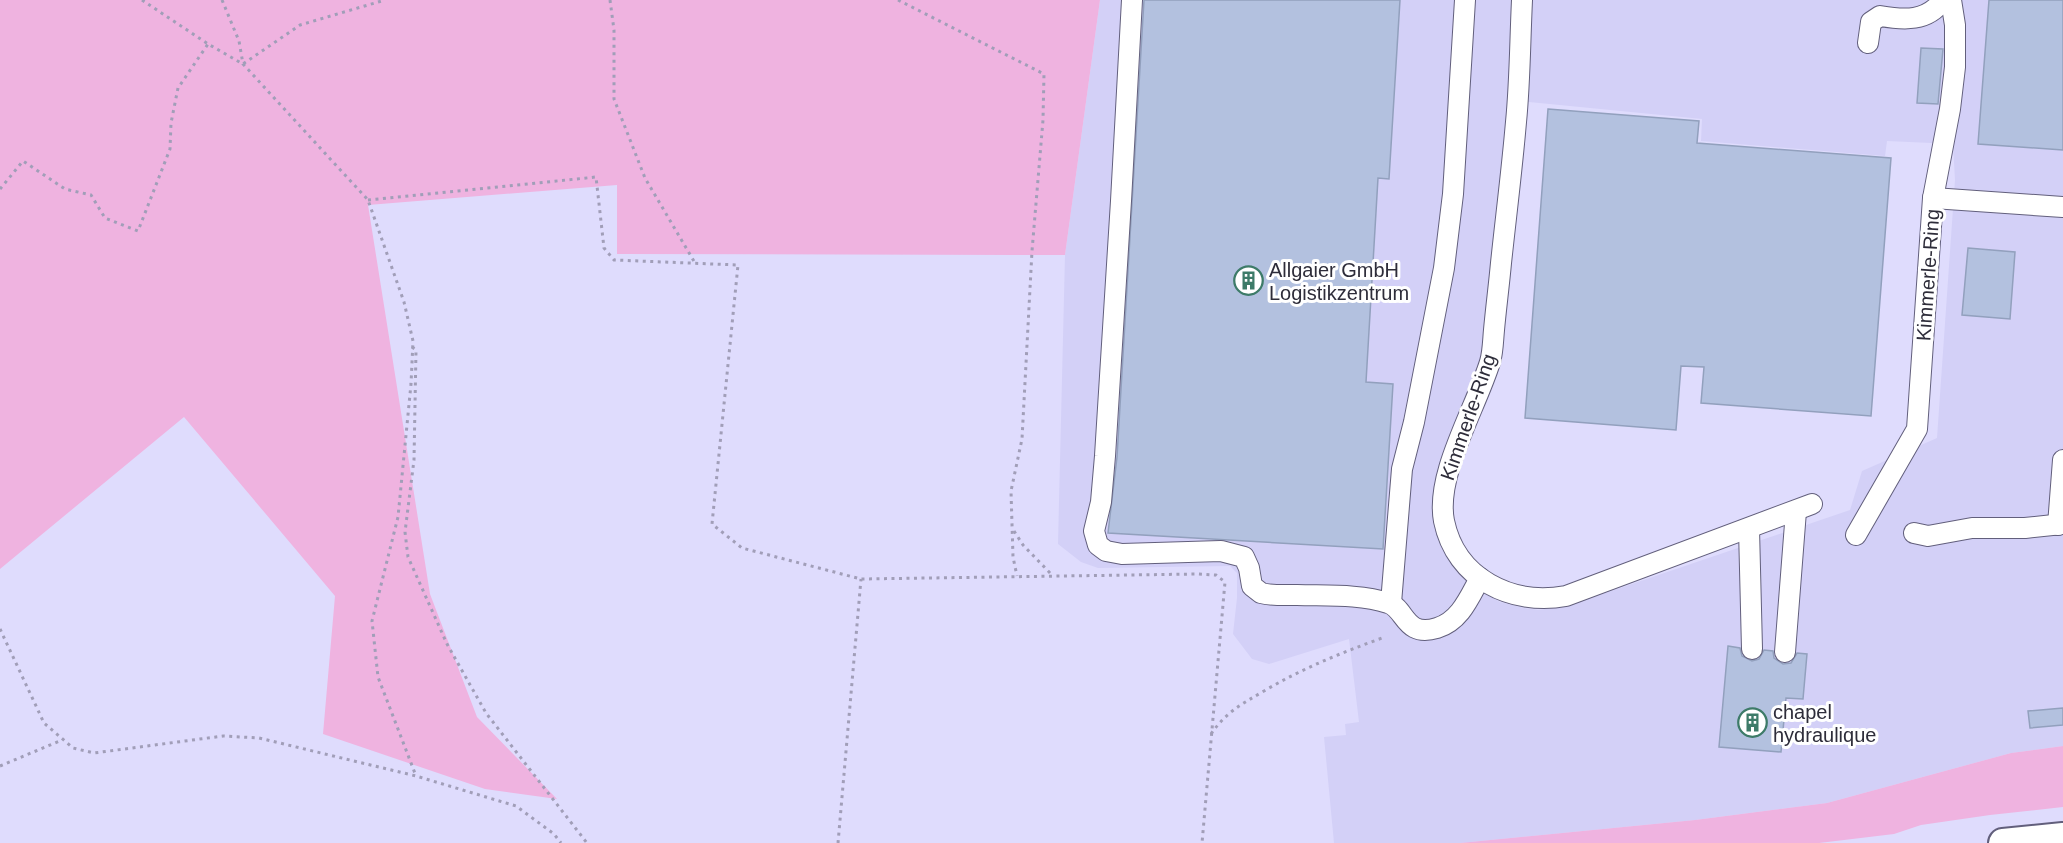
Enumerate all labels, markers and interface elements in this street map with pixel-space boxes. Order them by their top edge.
street label: Kimmerle-Ring [1912,208,1944,342]
place label: Allgaier GmbH Logistikzentrum [1269,259,1409,304]
building icon: Allgaier GmbH Logistikzentrum [1232,265,1264,297]
street label: Kimmerle-Ring [1436,351,1500,483]
place label: chapel hydraulique [1773,701,1876,746]
building icon: chapel hydraulique [1736,707,1768,739]

